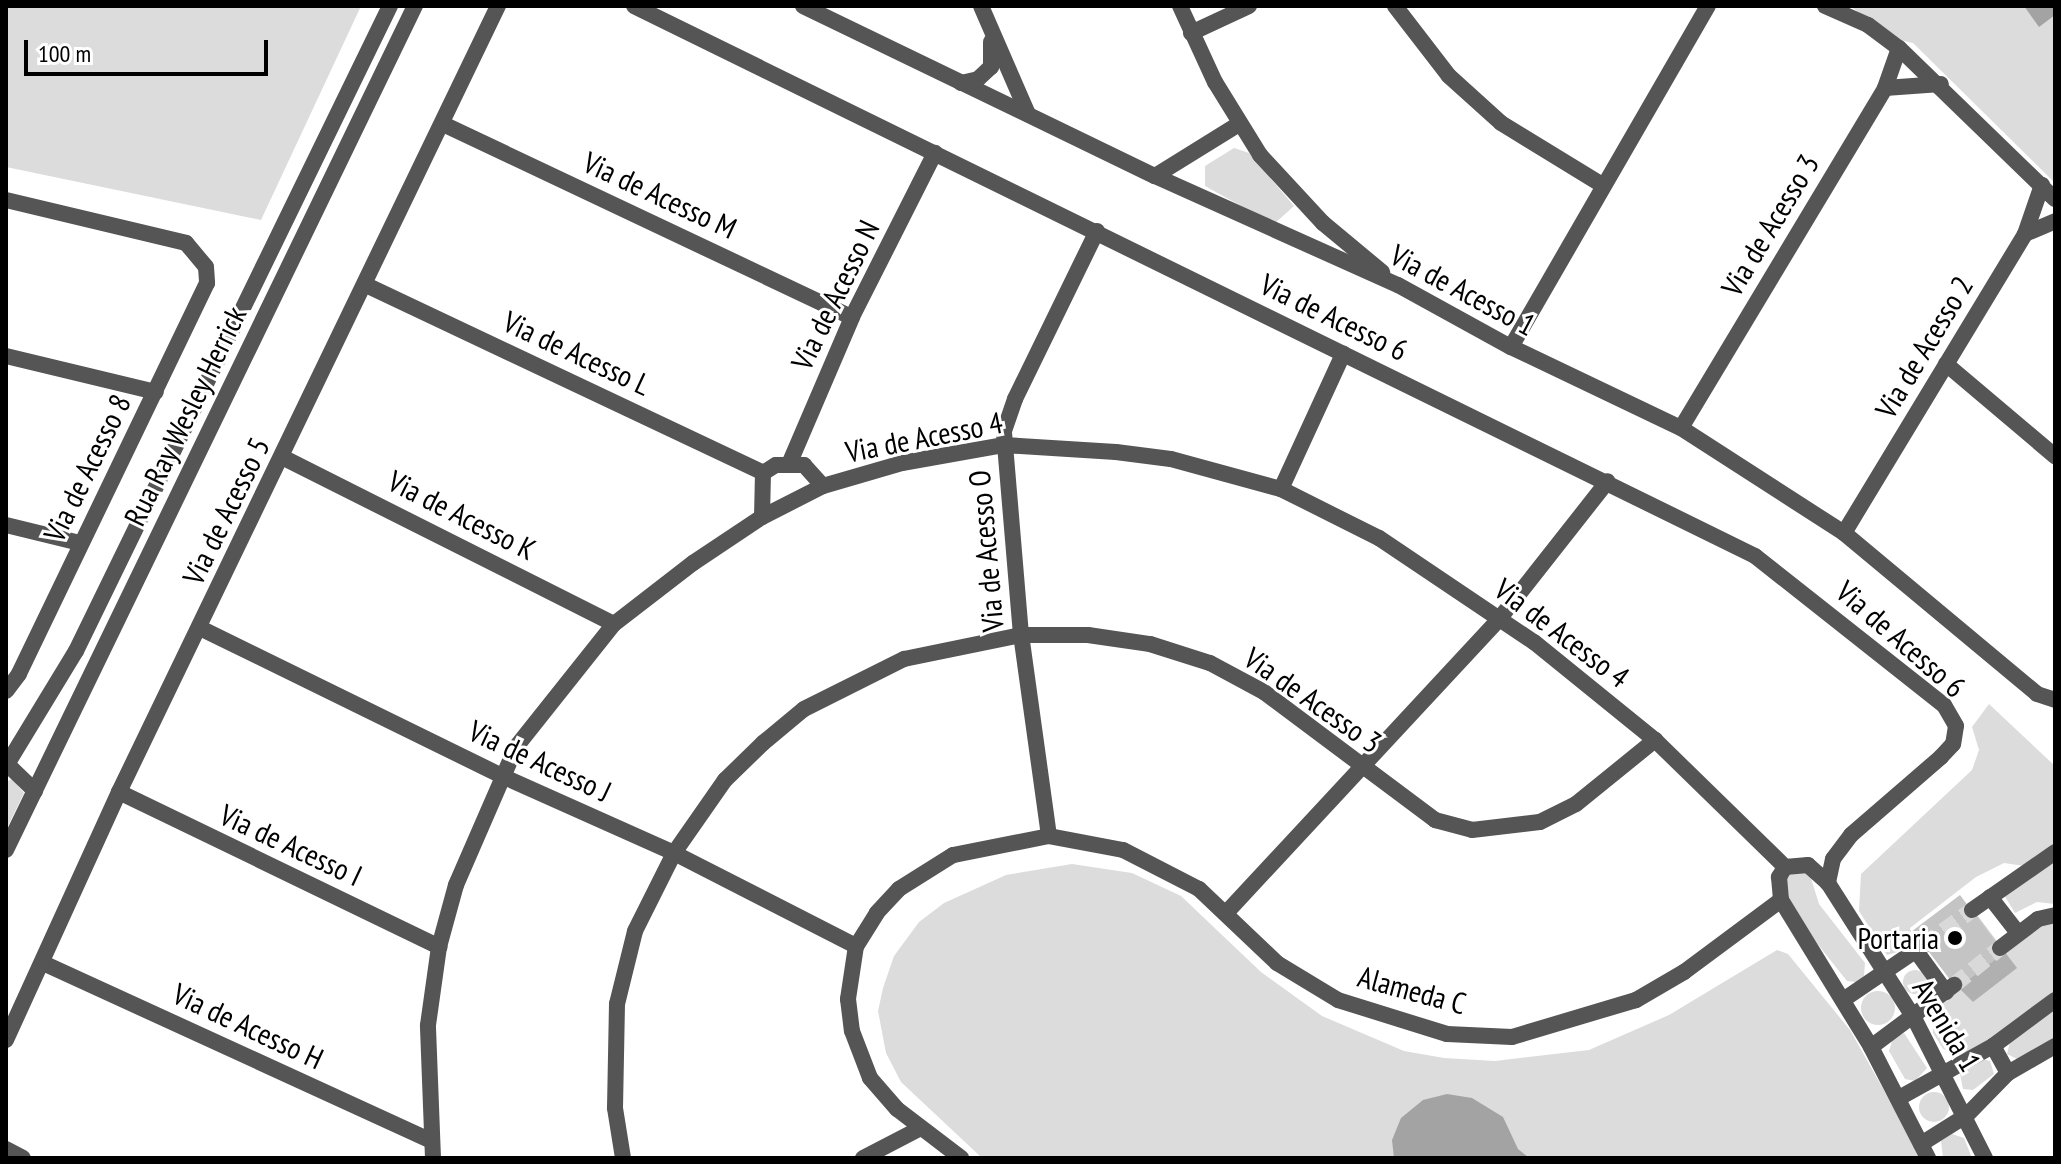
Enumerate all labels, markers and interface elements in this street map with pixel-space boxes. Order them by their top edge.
scale bar [28,24,272,74]
text: 100 m [38,38,91,69]
street label: Via de Acesso M [577,144,743,246]
street label: Via de Acesso 3 [1713,147,1827,303]
street label: Via de Acesso N [783,214,887,376]
street label: Via de Acesso 1 [1384,237,1542,343]
street label: Via de Acesso 6 [1254,266,1414,368]
street label: Via de Acesso 2 [1867,269,1981,425]
street label: Rua Ray Wesley Herrick [116,299,254,533]
street label: Via de Acesso L [497,303,657,403]
street label: Via de Acesso 8 [36,388,138,548]
street label: Via de Acesso 4 [842,404,1006,470]
street label: Via de Acesso 5 [175,431,277,591]
street label: Via de Acesso K [382,462,542,568]
street label: Via de Acesso O [961,468,1011,634]
street label: Via de Acesso 4 [1487,570,1637,696]
street label: Via de Acesso 6 [1829,573,1973,705]
street label: Via de Acesso 3 [1237,639,1389,761]
street label: Via de Acesso J [463,712,617,810]
street label: Via de Acesso I [214,796,368,894]
place label: Portaria [1857,920,1939,956]
marker: Portaria [1946,929,1964,947]
street label: Alameda C [1354,958,1470,1022]
street label: Avenida 1 [1905,972,1989,1078]
street label: Via de Acesso H [167,975,329,1077]

